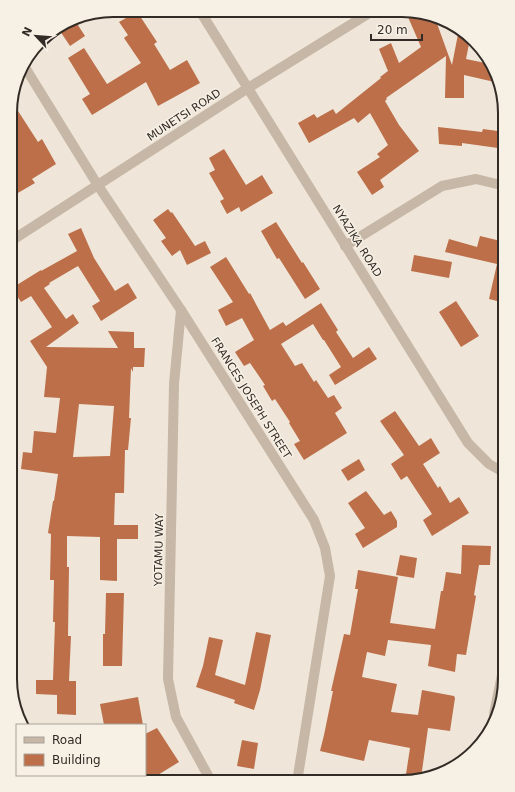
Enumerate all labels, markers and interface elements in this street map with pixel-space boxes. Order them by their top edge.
north arrow [16,16,56,56]
scale bar [371,16,422,42]
text: 20 m [377,23,408,37]
text: N [20,25,35,39]
street label: MUNETSI ROAD [145,86,223,144]
street label: NYAZIKA ROAD [330,203,384,279]
street label: FRANCES JOSEPH STREET [208,335,294,461]
street label: YOTAMU WAY [152,513,166,588]
legend [16,724,146,776]
text: Road [52,733,82,747]
text: Building [52,753,101,767]

